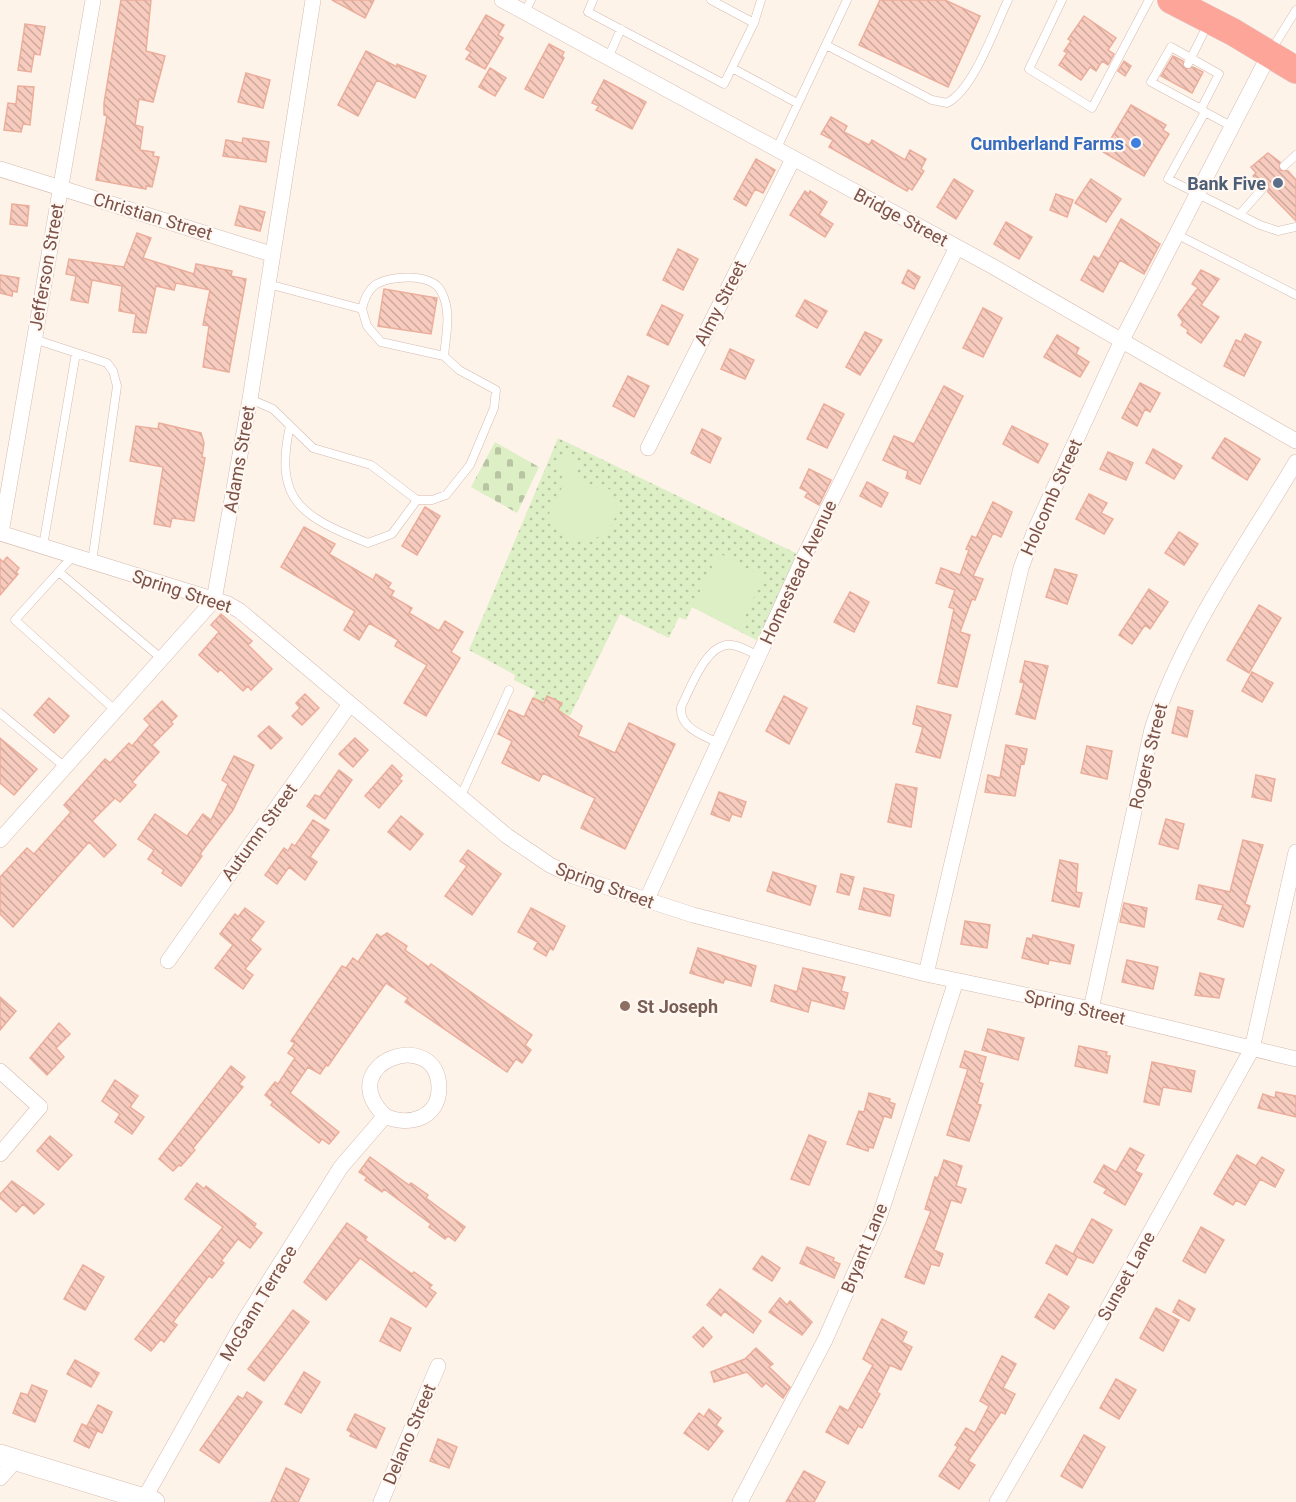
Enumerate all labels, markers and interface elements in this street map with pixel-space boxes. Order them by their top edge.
place label: Cumberland Farms [970,133,1124,154]
marker: Cumberland Farms [1129,136,1143,150]
place label: Bank Five [1187,173,1266,194]
marker: Bank Five [1271,176,1285,190]
street label: Bridge Street [850,183,952,251]
street label: Christian Street [91,188,215,244]
street label: Jefferson Street [24,202,68,332]
street label: Almy Street [690,257,750,349]
street label: Adams Street [219,404,259,514]
street label: Holcomb Street [1016,436,1086,558]
street label: Homestead Avenue [755,497,841,647]
street label: Spring Street [130,565,234,617]
street label: Rogers Street [1125,701,1171,811]
street label: Autumn Street [217,779,301,885]
street label: Spring Street [553,857,657,913]
street label: Spring Street [1022,985,1128,1029]
place label: St Joseph [637,996,718,1017]
marker: St Joseph [618,999,632,1013]
street label: Bryant Lane [836,1200,892,1296]
street label: Sunset Lane [1093,1228,1159,1324]
street label: McGann Terrace [215,1241,301,1365]
street label: Delano Street [378,1380,440,1488]

